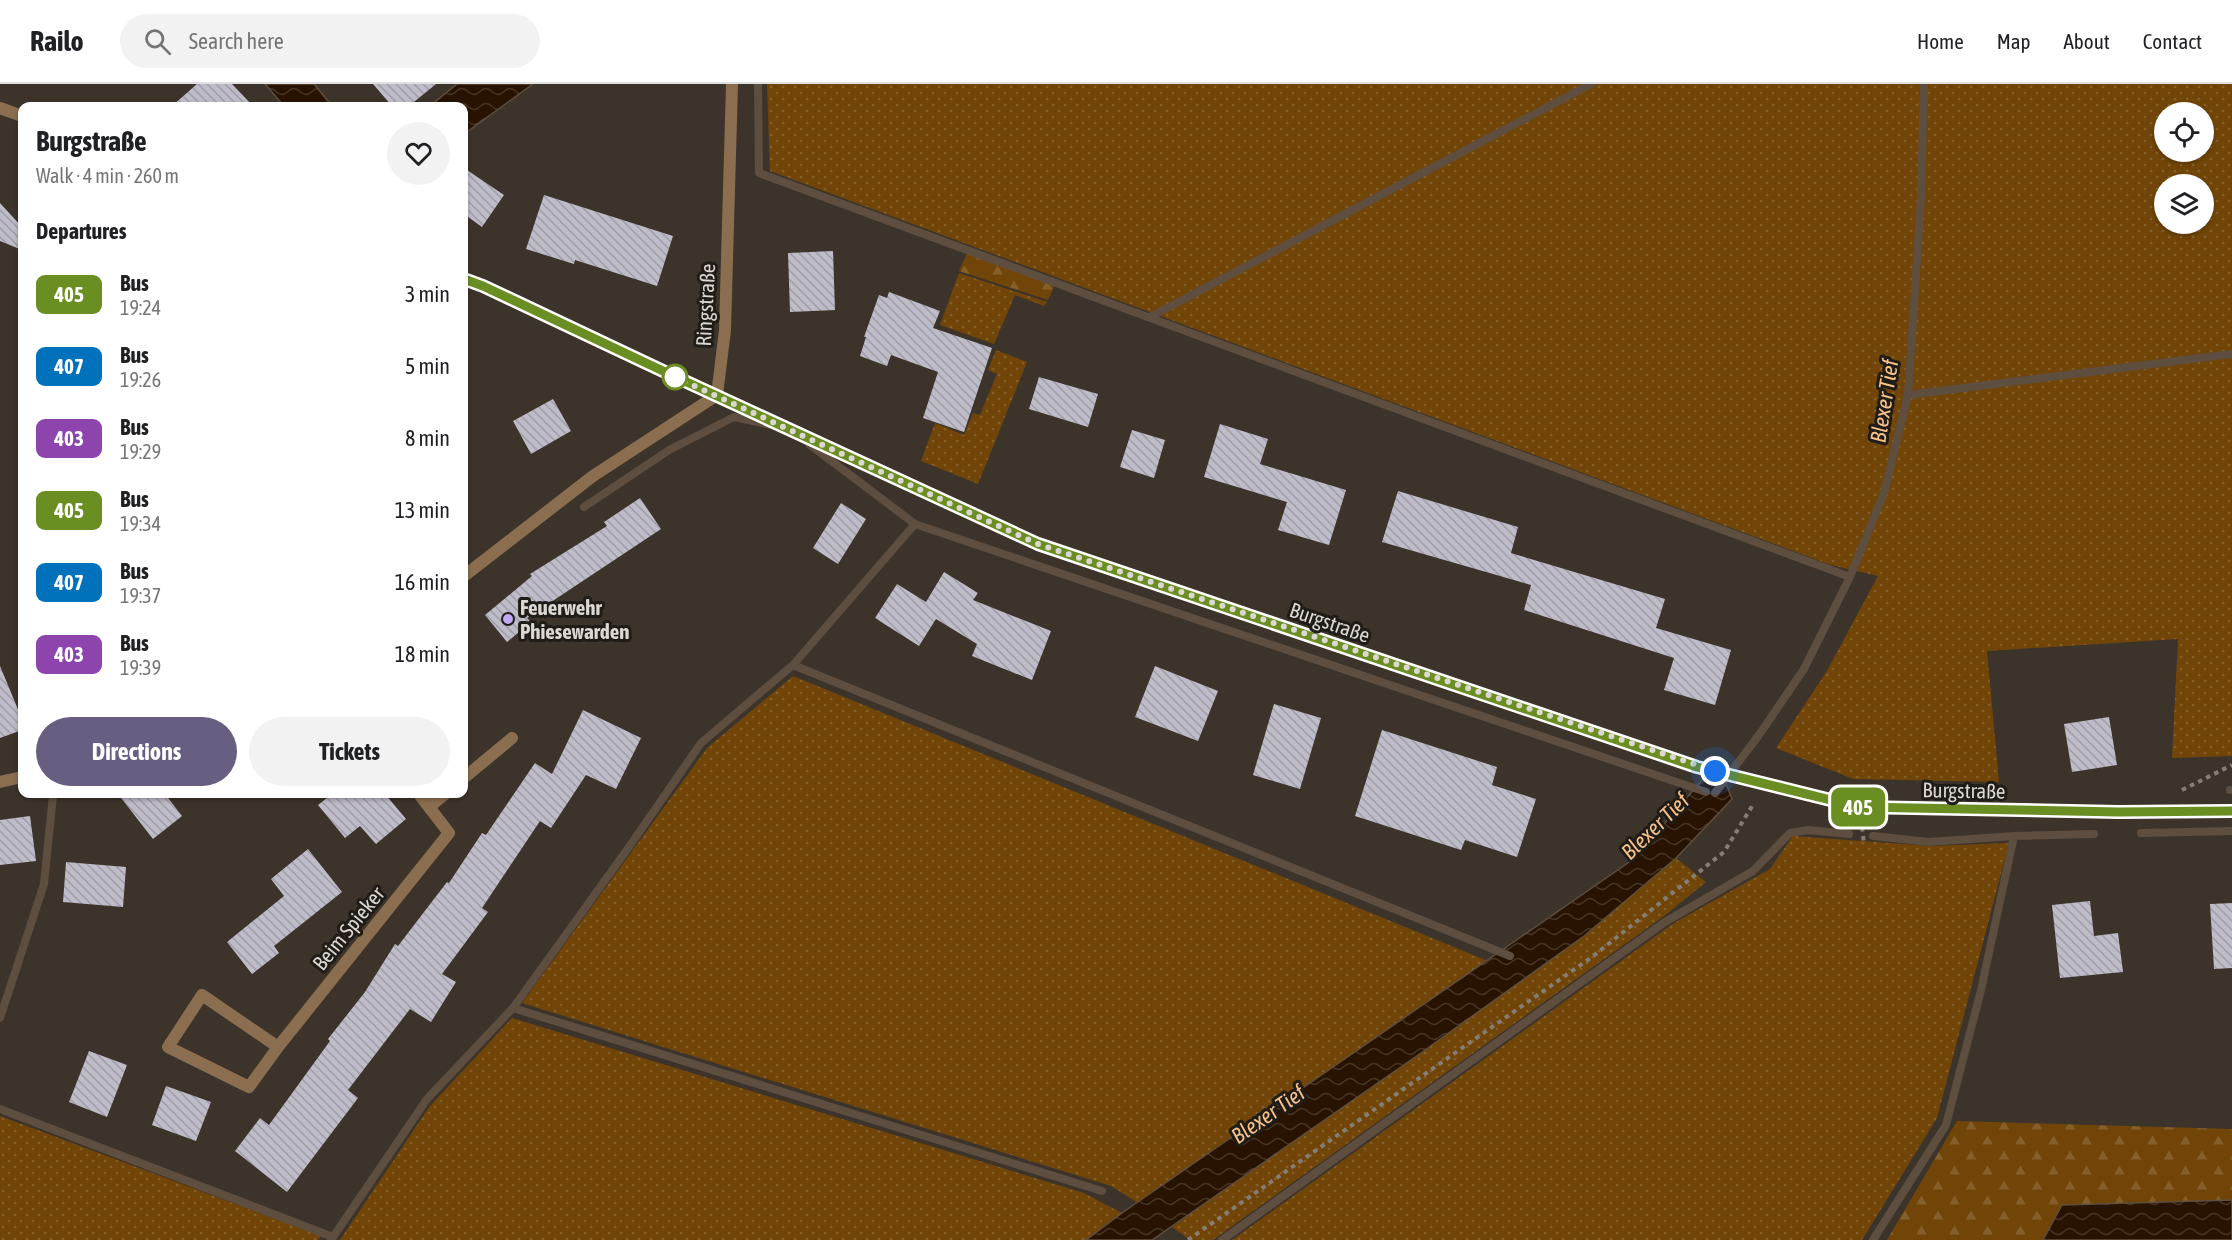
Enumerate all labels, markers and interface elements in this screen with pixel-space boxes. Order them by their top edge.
search box [120,14,540,68]
text: Railo [30,25,84,57]
icon: search [141,25,174,58]
text: Search here [189,28,284,54]
text: Home [1917,29,1964,53]
text: Map [1997,29,2031,53]
text: About [2064,29,2110,53]
text: Contact [2143,29,2202,53]
map controls [2154,102,2214,234]
button: locate [2154,102,2214,162]
button: heart [387,122,450,185]
text: Burgstraße [36,125,147,157]
text: Walk · 4 min · 260 m [36,164,179,187]
button: layers [2154,174,2214,234]
text: Departures [36,218,126,244]
street label: Ringstraße [691,263,719,347]
text: Bus [120,270,149,296]
text: 3 min [405,281,450,307]
text: 405 [54,282,84,306]
text: 19:24 [120,296,161,319]
text: Bus [120,342,149,368]
text: 5 min [405,353,450,379]
text: 407 [54,354,84,378]
water label: Blexer Tief [1865,356,1904,445]
unlabelled marker [662,364,688,390]
text: 19:26 [120,368,161,391]
text: Bus [120,414,149,440]
text: 8 min [405,425,450,451]
text: 403 [54,426,84,450]
text: 19:29 [120,440,161,463]
text: Bus [120,486,149,512]
text: 13 min [395,497,450,523]
text: 405 [54,498,84,522]
text: 19:34 [120,512,161,535]
text: Bus [120,558,149,584]
text: 16 min [395,569,450,595]
text: 407 [54,570,84,594]
text: 19:37 [120,584,161,607]
place label: Feuerwehr Phiesewarden [520,595,630,643]
street label: Burgstraße [1287,597,1373,647]
marker: Feuerwehr Phiesewarden [501,612,515,626]
text: Bus [120,630,149,656]
text: 18 min [395,641,450,667]
text: 403 [54,642,84,666]
text: 19:39 [120,656,161,679]
button: Directions [36,717,237,786]
button: Tickets [249,717,450,786]
your location [1700,756,1730,786]
street label: Burgstraße [1922,777,2006,803]
water label: Blexer Tief [1616,787,1695,865]
line badge: 405 [1824,788,1892,826]
text: 405 [1843,795,1873,819]
street label: Beim Spieker [307,881,389,974]
water label: Blexer Tief [1226,1079,1311,1149]

